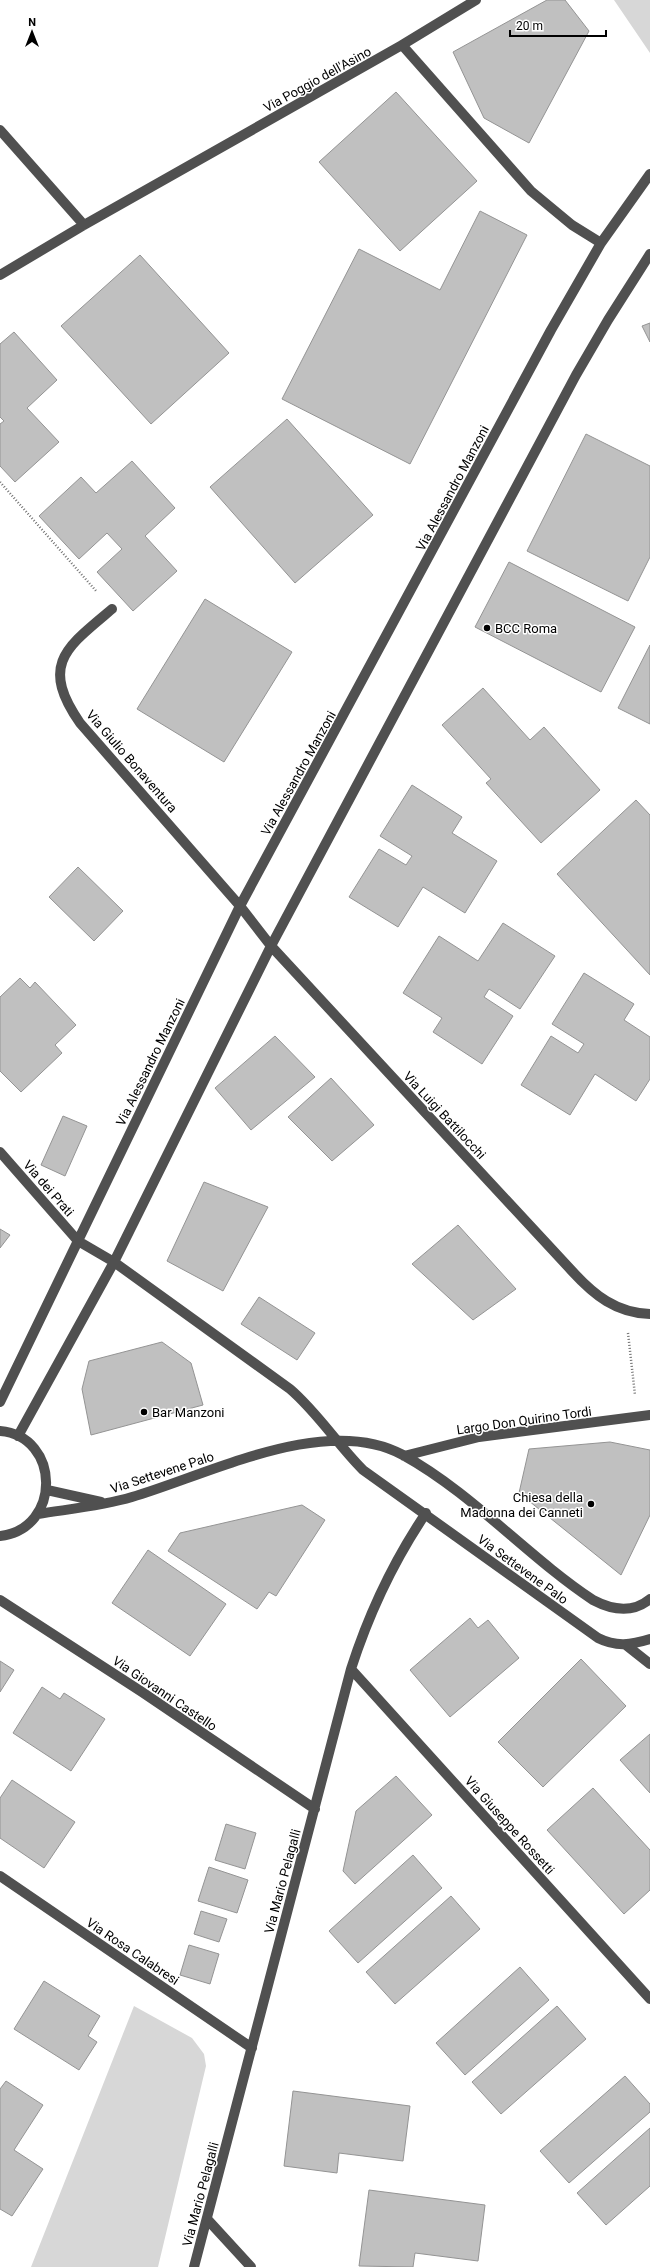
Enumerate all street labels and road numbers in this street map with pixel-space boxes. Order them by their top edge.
street label: Via Poggio dell'Asino [261,44,374,115]
street label: Via Alessandro Manzoni [413,423,492,554]
street label: Via Giulio Bonaventura [83,707,180,815]
street label: Via Alessandro Manzoni [258,708,339,838]
street label: Via Alessandro Manzoni [113,996,188,1128]
street label: Via Luigi Battilocchi [400,1069,489,1162]
street label: Via dei Prati [20,1157,77,1219]
street label: Largo Don Quirino Tordi [456,1404,593,1437]
street label: Via Settevene Palo [109,1449,216,1496]
street label: Via Settevene Palo [475,1532,571,1607]
street label: Via Giovanni Castello [110,1653,220,1734]
street label: Via Giuseppe Rossetti [462,1773,558,1877]
street label: Via Mario Pelagalli [261,1827,304,1935]
street label: Via Rosa Calabresi [84,1915,182,1988]
street label: Via Mario Pelagalli [179,2140,222,2248]

